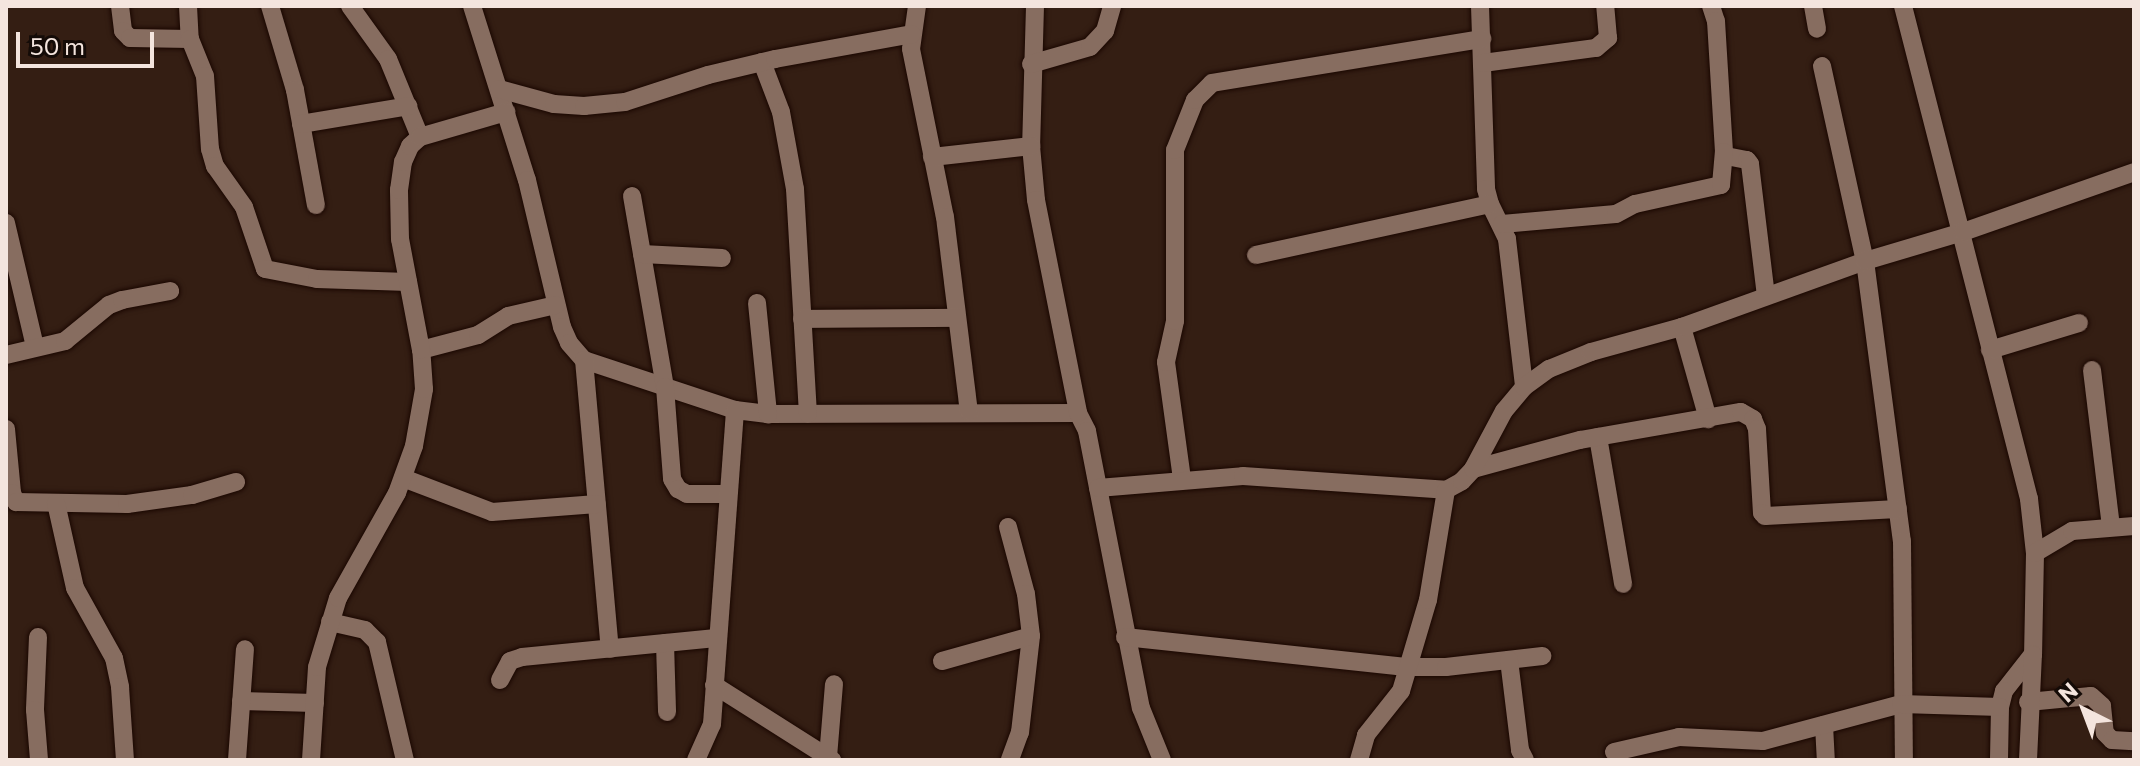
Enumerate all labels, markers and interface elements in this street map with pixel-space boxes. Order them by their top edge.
scale bar [20,16,158,66]
text: 50 m [30,31,85,60]
north arrow [2044,670,2124,750]
text: N [2052,676,2083,707]

